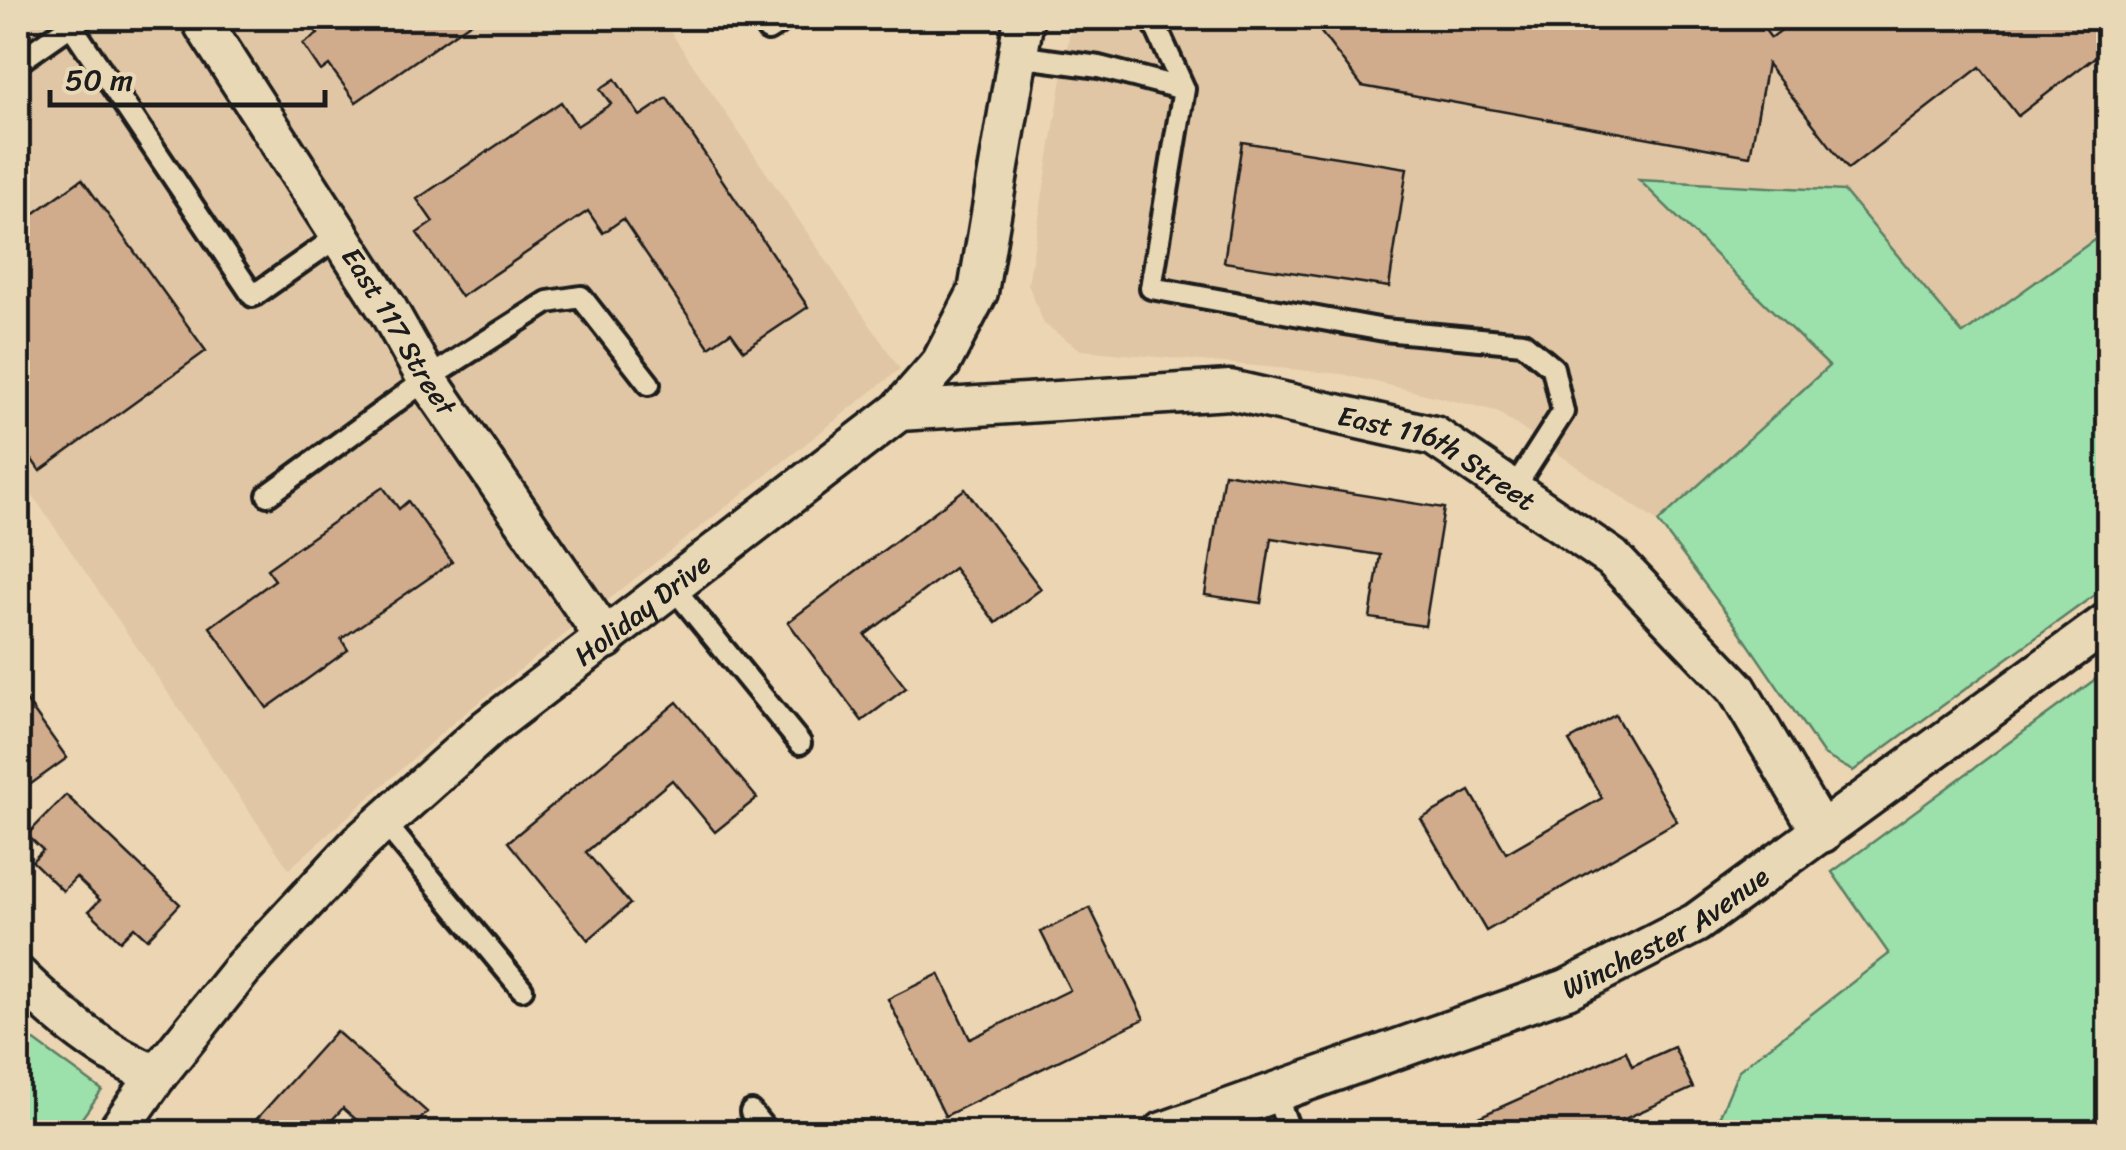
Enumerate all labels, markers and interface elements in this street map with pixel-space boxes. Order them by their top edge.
scale bar [50,45,325,107]
text: 50 m [65,53,133,107]
street label: East 117 Street [329,236,471,427]
street label: East 116th Street [1333,391,1547,524]
street label: Holiday Drive [563,540,722,678]
street label: Winchester Avenue [1553,853,1780,1013]

